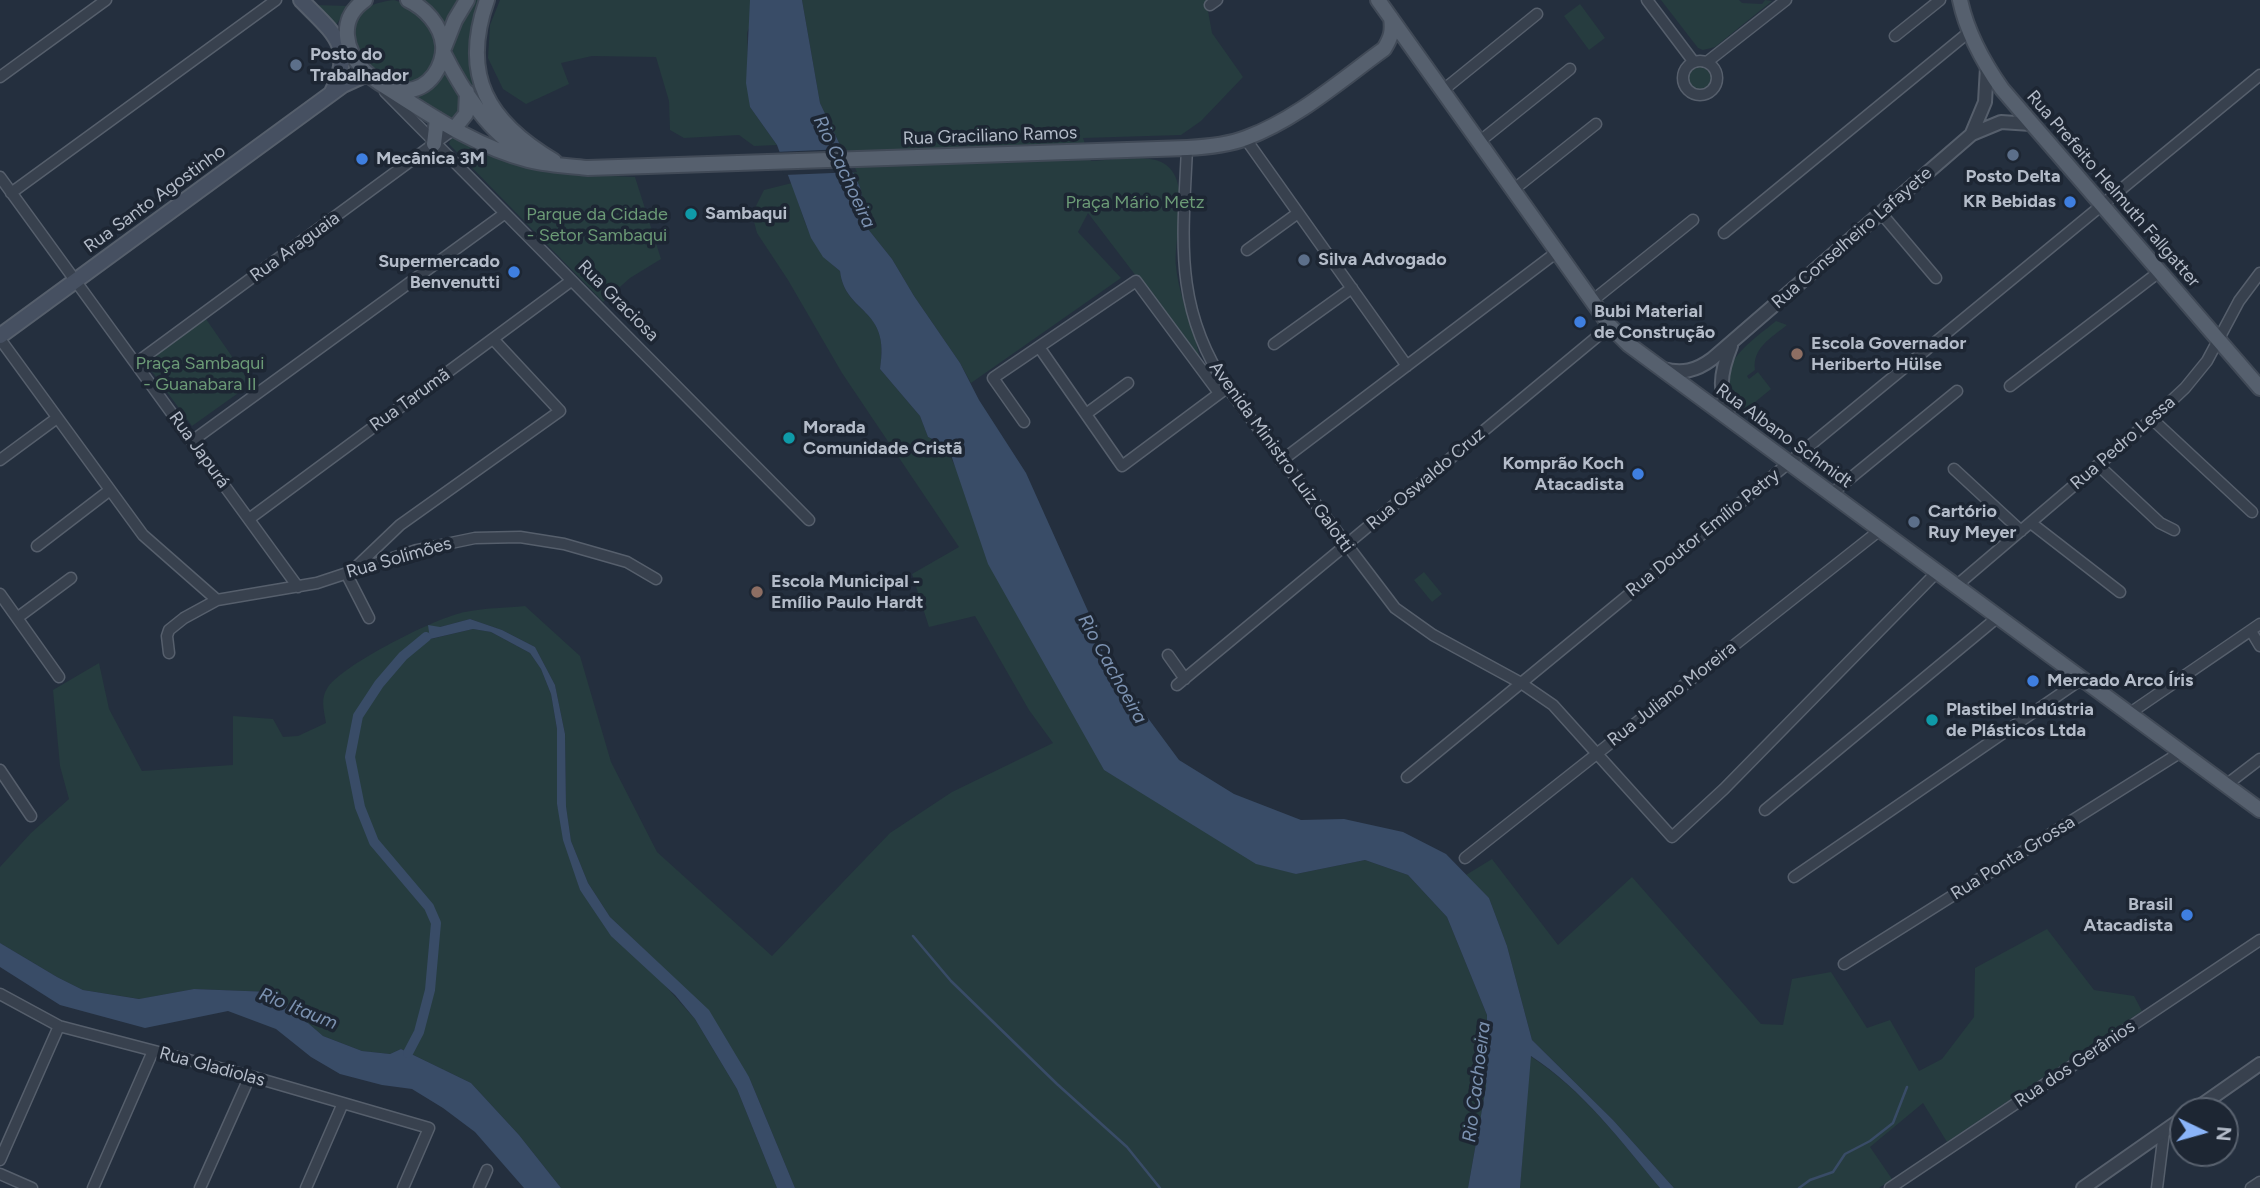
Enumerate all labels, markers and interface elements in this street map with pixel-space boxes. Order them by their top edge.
place label: Posto do Trabalhador [310,44,409,86]
marker: Posto do Trabalhador [288,57,304,73]
street label: Rua Prefeito Helmuth Fallgatter [2022,86,2204,292]
water label: Rio Cachoeira [808,112,880,232]
street label: Rua Graciliano Ramos [902,122,1078,150]
street label: Rua Santo Agostinho [80,140,230,258]
marker: Posto Delta [2005,147,2021,163]
place label: Mecânica 3M [376,148,485,170]
marker: Mecânica 3M [354,151,370,167]
street label: Rua Conselheiro Lafayete [1767,162,1937,314]
place label: Posto Delta [1965,166,2061,188]
place label: KR Bebidas [1963,191,2056,213]
park label: Praça Mário Metz [1065,192,1205,214]
marker: KR Bebidas [2062,194,2078,210]
place label: Sambaqui [705,203,787,225]
park label: Parque da Cidade - Setor Sambaqui [526,204,668,246]
marker: Sambaqui [683,206,699,222]
street label: Rua Araguaia [246,207,344,287]
place label: Silva Advogado [1318,249,1447,271]
place label: Supermercado Benvenutti [378,251,500,294]
marker: Silva Advogado [1296,252,1312,268]
street label: Rua Graciosa [573,256,663,346]
marker: Supermercado Benvenutti [506,264,522,280]
place label: Bubi Material de Construção [1594,301,1715,344]
marker: Bubi Material de Construção [1572,314,1588,330]
place label: Escola Governador Heriberto Hülse [1811,333,1966,376]
marker: Escola Governador Heriberto Hülse [1789,346,1805,362]
park label: Praça Sambaqui - Guanabara II [136,353,264,396]
street label: Avenida Ministro Luiz Galotti [1204,357,1358,557]
street label: Rua Tarumã [366,364,454,436]
street label: Rua Albano Schmidt [1712,379,1856,493]
street label: Rua Pedro Lessa [2066,392,2180,494]
street label: Rua Japurá [164,408,234,492]
place label: Morada Comunidade Cristã [803,417,962,460]
street label: Rua Oswaldo Cruz [1362,423,1490,535]
marker: Morada Comunidade Cristã [781,430,797,446]
place label: Komprão Koch Atacadista [1503,453,1624,496]
street label: Rua Doutor Emílio Petry [1622,464,1784,602]
marker: Komprão Koch Atacadista [1630,466,1646,482]
place label: Cartório Ruy Meyer [1928,501,2016,544]
marker: Cartório Ruy Meyer [1906,514,1922,530]
street label: Rua Solimões [344,533,454,583]
place label: Escola Municipal - Emílio Paulo Hardt [771,571,923,614]
marker: Escola Municipal - Emílio Paulo Hardt [749,584,765,600]
water label: Rio Cachoeira [1073,610,1151,728]
street label: Rua Juliano Moreira [1603,637,1741,751]
place label: Mercado Arco Íris [2047,670,2193,692]
marker: Mercado Arco Íris [2025,673,2041,689]
place label: Plastibel Indústria de Plásticos Ltda [1946,699,2094,742]
marker: Plastibel Indústria de Plásticos Ltda [1924,712,1940,728]
street label: Rua Ponta Grossa [1947,811,2079,905]
place label: Brasil Atacadista [2084,894,2173,936]
marker: Brasil Atacadista [2179,907,2195,923]
water label: Rio Itaum [256,983,340,1035]
street label: Rua dos Gerânios [2011,1016,2139,1112]
water label: Rio Cachoeira [1458,1020,1496,1144]
street label: Rua Gladiolas [157,1043,267,1091]
north arrow [2169,1097,2239,1167]
text: N [2211,1125,2236,1142]

